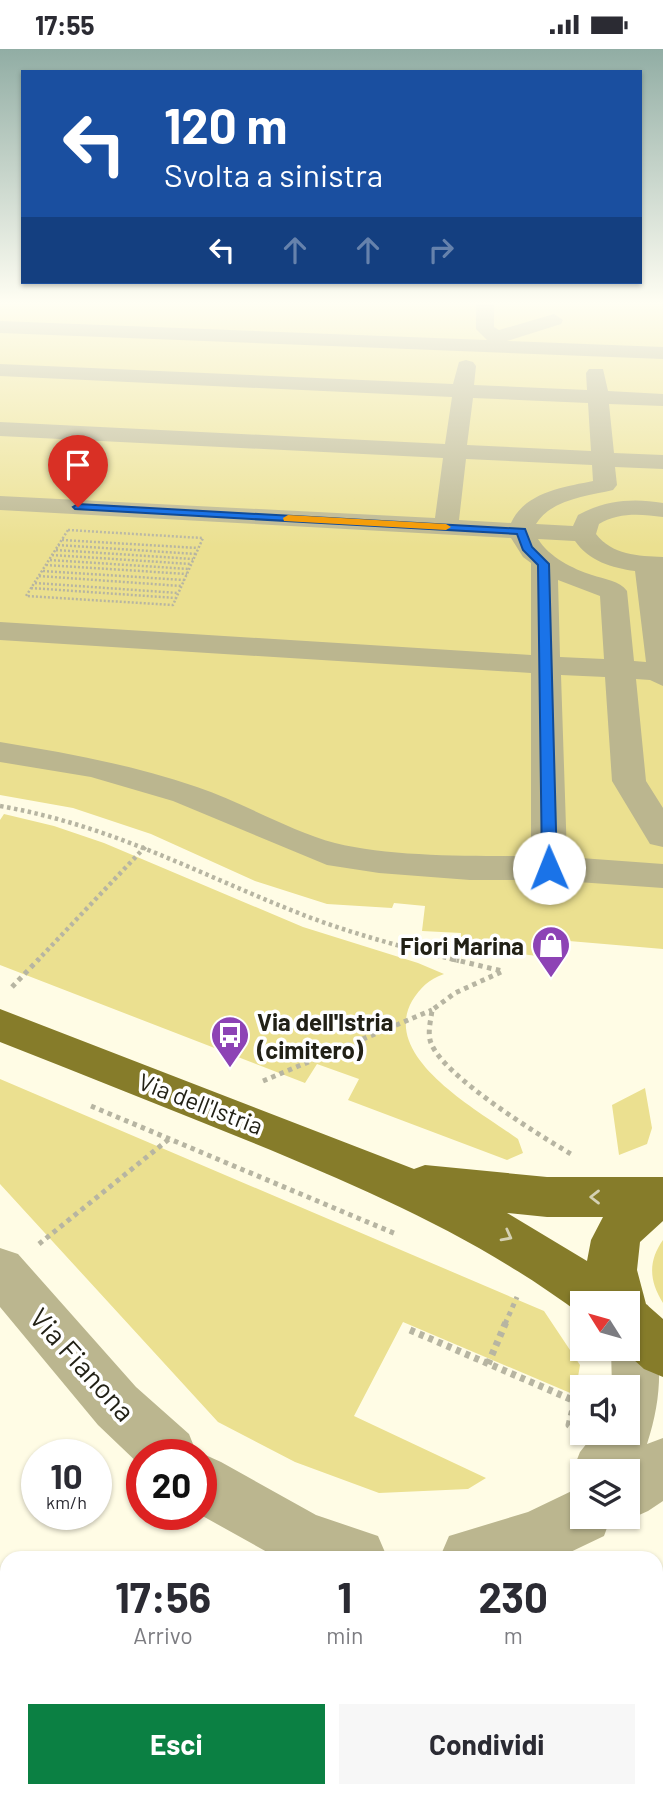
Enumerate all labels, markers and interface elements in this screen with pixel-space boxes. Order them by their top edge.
text: 17:55 [35,9,95,40]
text: 120 m [164,95,287,154]
icon: left [49,98,140,189]
text: Svolta a sinistra [164,155,383,193]
icon: left [203,231,241,269]
icon: ahead [276,231,314,269]
icon: ahead [349,231,387,269]
icon: right [422,231,460,269]
pin [48,435,108,507]
icon: arrive [59,446,97,484]
position arrow [512,831,586,905]
shop icon: Fiori Marina [530,924,572,979]
place label: Fiori Marina [400,931,524,960]
place label: Via dell'Istria (cimitero) [256,1007,393,1064]
bus stop icon: Via dell'Istria (cimitero) [209,1014,251,1069]
street label: Via dell'Istria [135,1066,267,1140]
one-way arrow [589,1189,600,1205]
one-way arrow [499,1227,512,1241]
north arrow [570,1291,640,1361]
map controls [570,1291,640,1529]
street label: Via Fianona [23,1300,143,1428]
button: sound [570,1375,640,1445]
speed limit sign: 20 [126,1439,217,1530]
text: 10 [50,1454,83,1496]
button: layers [570,1459,640,1529]
text: km/h [46,1491,87,1513]
text: 17:56 [115,1571,211,1621]
text: 1 [337,1571,352,1621]
text: 230 [478,1571,548,1621]
text: Arrivo [133,1621,193,1649]
text: min [326,1621,363,1649]
text: m [504,1621,523,1649]
button: Esci [28,1704,325,1784]
button: Condividi [339,1704,635,1784]

